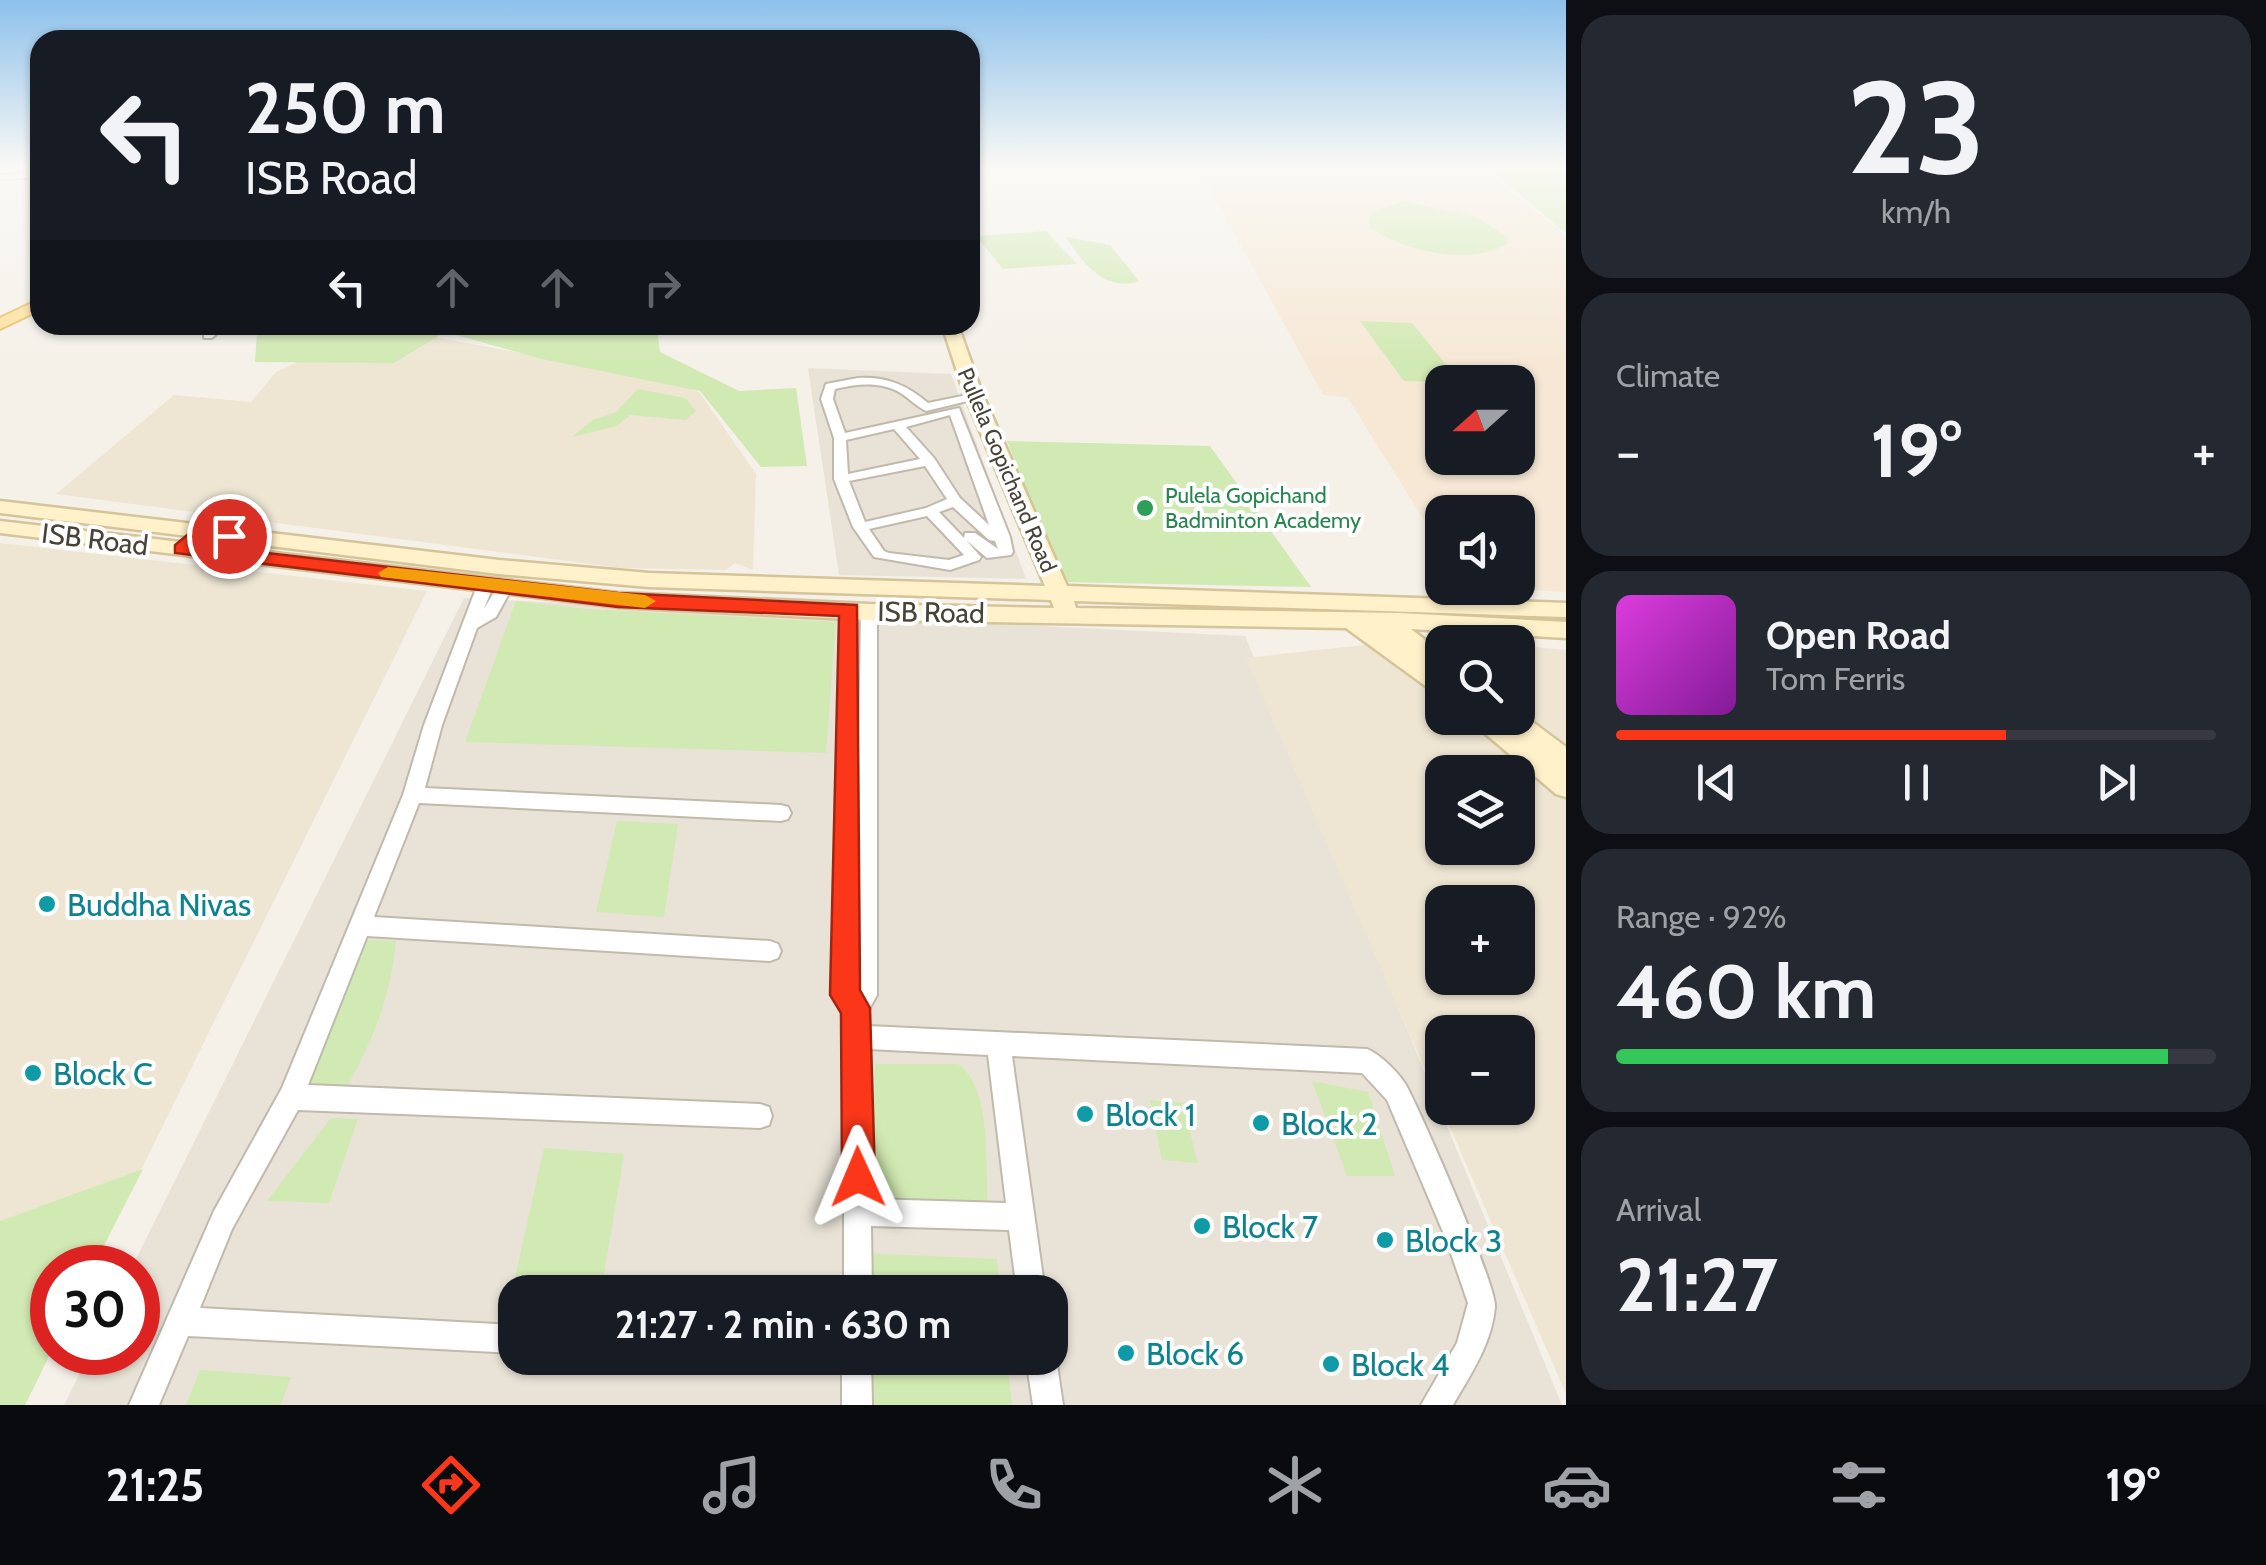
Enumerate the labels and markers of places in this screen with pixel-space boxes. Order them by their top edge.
place label: Pulela Gopichand Badminton Academy [1165,482,1361,534]
pin [187,494,272,579]
marker: Pulela Gopichand Badminton Academy [1134,497,1156,519]
place label: Buddha Nivas [67,885,251,924]
marker: Buddha Nivas [36,893,58,915]
place label: Block C [53,1054,153,1093]
marker: Block C [22,1062,44,1084]
place label: Block 1 [1105,1095,1195,1134]
marker: Block 1 [1074,1103,1096,1125]
place label: Block 2 [1281,1104,1378,1143]
marker: Block 2 [1250,1112,1272,1134]
place label: Block 7 [1222,1207,1318,1246]
marker: Block 7 [1191,1215,1213,1237]
place label: Block 3 [1405,1221,1502,1260]
marker: Block 3 [1374,1229,1396,1251]
place label: Block 6 [1146,1334,1244,1373]
marker: Block 6 [1115,1342,1137,1364]
place label: Block 4 [1351,1345,1449,1384]
marker: Block 4 [1320,1353,1342,1375]

